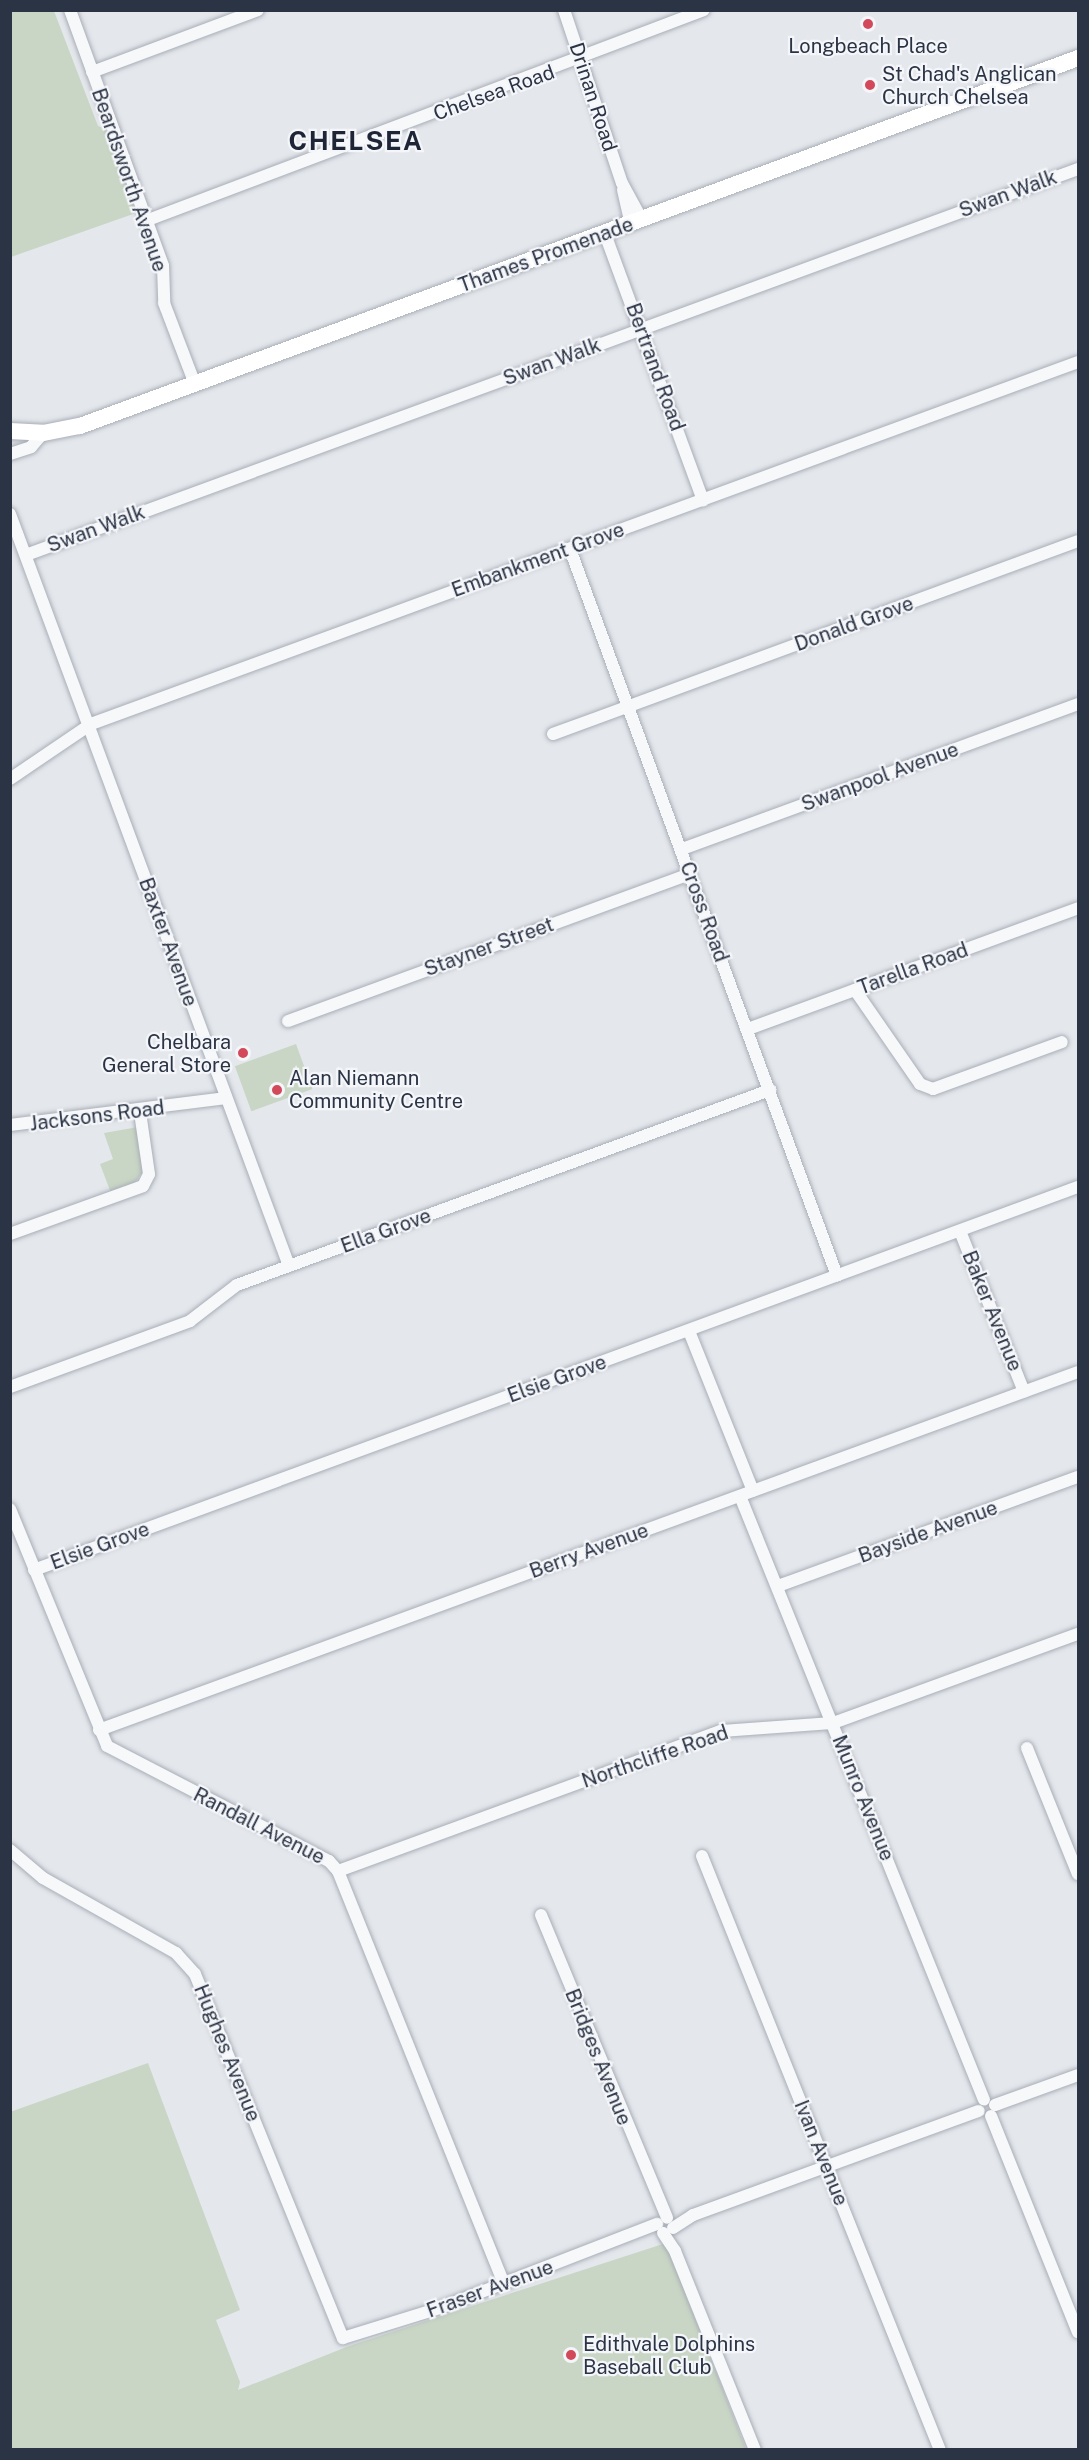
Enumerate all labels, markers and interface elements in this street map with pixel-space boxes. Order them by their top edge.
marker: Longbeach Place [861,17,875,31]
place label: Longbeach Place [788,34,948,58]
street label: Drinan Road [564,40,622,154]
street label: Chelsea Road [430,60,558,126]
place label: St Chad's Anglican Church Chelsea [882,62,1057,109]
marker: St Chad's Anglican Church Chelsea [863,78,877,92]
street label: Beardsworth Avenue [86,85,172,275]
district label: CHELSEA [289,125,423,157]
street label: Swan Walk [956,165,1060,223]
street label: Thames Promenade [455,212,637,298]
street label: Bertrand Road [621,300,689,434]
street label: Swan Walk [500,333,604,391]
street label: Swan Walk [44,500,148,558]
street label: Embankment Grove [448,518,628,602]
street label: Donald Grove [791,591,917,657]
street label: Swanpool Avenue [798,737,962,817]
street label: Cross Road [675,859,733,965]
street label: Baxter Avenue [134,874,202,1010]
street label: Stayner Street [421,912,557,982]
street label: Tarella Road [855,938,971,1000]
place label: Chelbara General Store [102,1030,231,1077]
marker: Chelbara General Store [236,1046,250,1060]
place label: Alan Niemann Community Centre [289,1066,463,1113]
marker: Alan Niemann Community Centre [270,1083,284,1097]
street label: Jacksons Road [28,1096,166,1136]
street label: Ella Grove [338,1204,434,1258]
street label: Baker Avenue [957,1247,1027,1375]
street label: Elsie Grove [504,1350,610,1408]
street label: Bayside Avenue [855,1496,1001,1568]
street label: Elsie Grove [47,1517,153,1575]
street label: Berry Avenue [526,1518,652,1584]
street label: Northcliffe Road [579,1721,731,1793]
street label: Munro Avenue [827,1732,899,1864]
street label: Randall Avenue [189,1783,329,1869]
street label: Hughes Avenue [189,1981,265,2125]
street label: Bridges Avenue [560,1985,636,2129]
street label: Ivan Avenue [789,2097,853,2209]
street label: Fraser Avenue [423,2255,557,2323]
place label: Edithvale Dolphins Baseball Club [583,2332,755,2379]
marker: Edithvale Dolphins Baseball Club [564,2348,578,2362]

